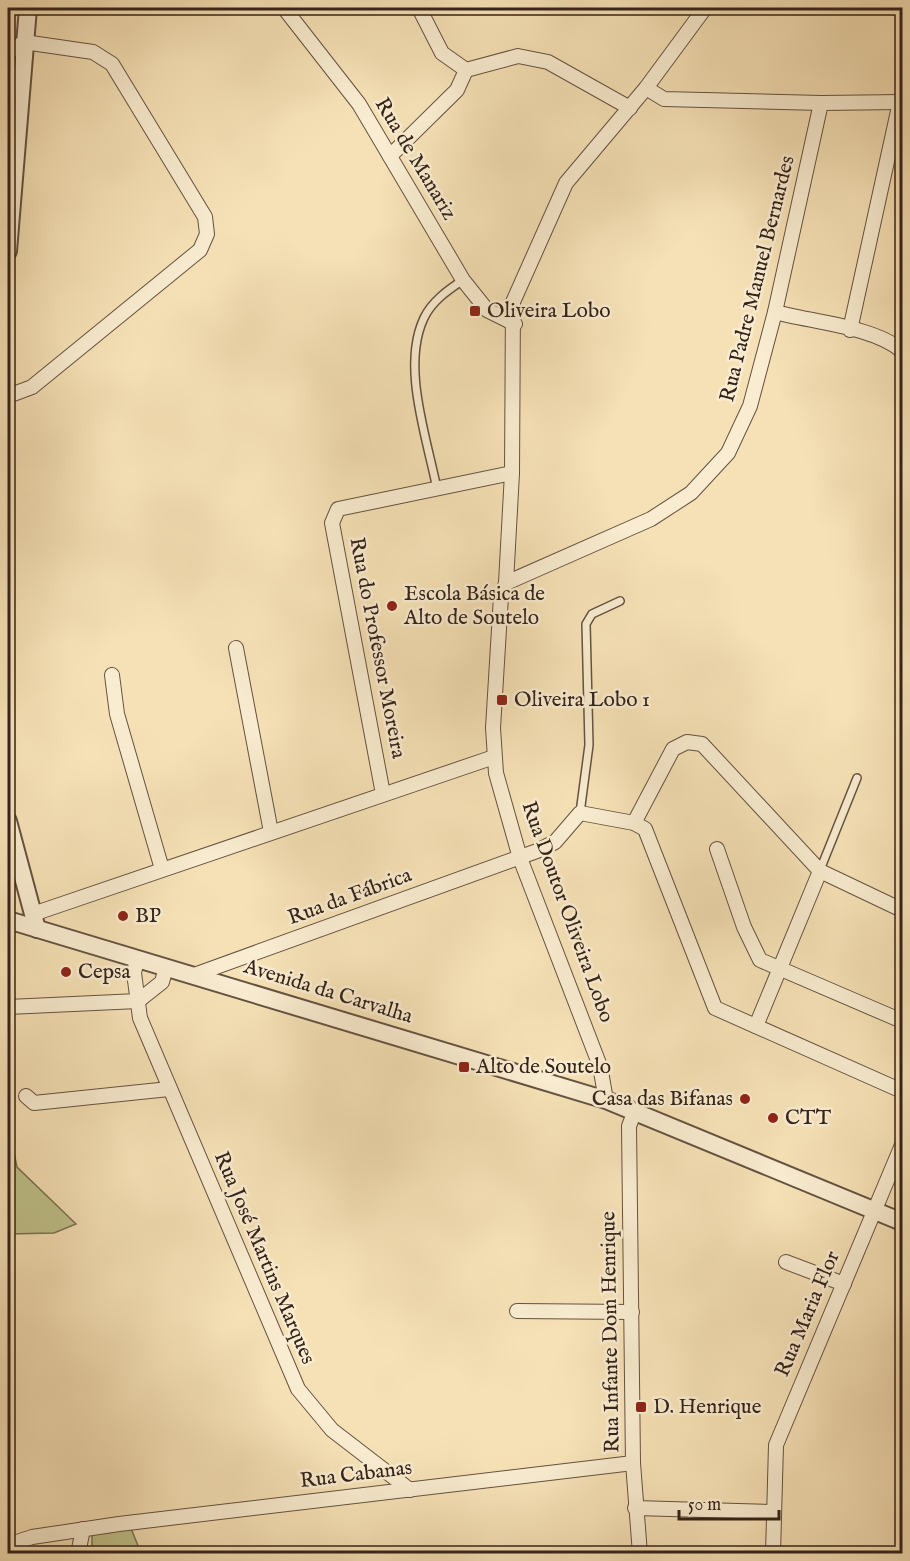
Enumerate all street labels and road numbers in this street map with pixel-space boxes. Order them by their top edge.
street label: Rua de Manariz [368,93,462,225]
street label: Rua Padre Manuel Bernardes [714,153,802,405]
street label: Rua do Professor Moreira [342,535,412,762]
street label: Rua Doutor Oliveira Lobo [514,798,620,1026]
street label: Rua da Fábrica [284,862,416,932]
street label: Avenida da Carvalha [239,953,417,1031]
street label: Rua José Martins Marques [207,1147,321,1369]
street label: Rua Infante Dom Henrique [595,1211,627,1453]
street label: Rua Maria Flor [769,1247,847,1381]
street label: Rua Cabanas [299,1455,413,1495]

